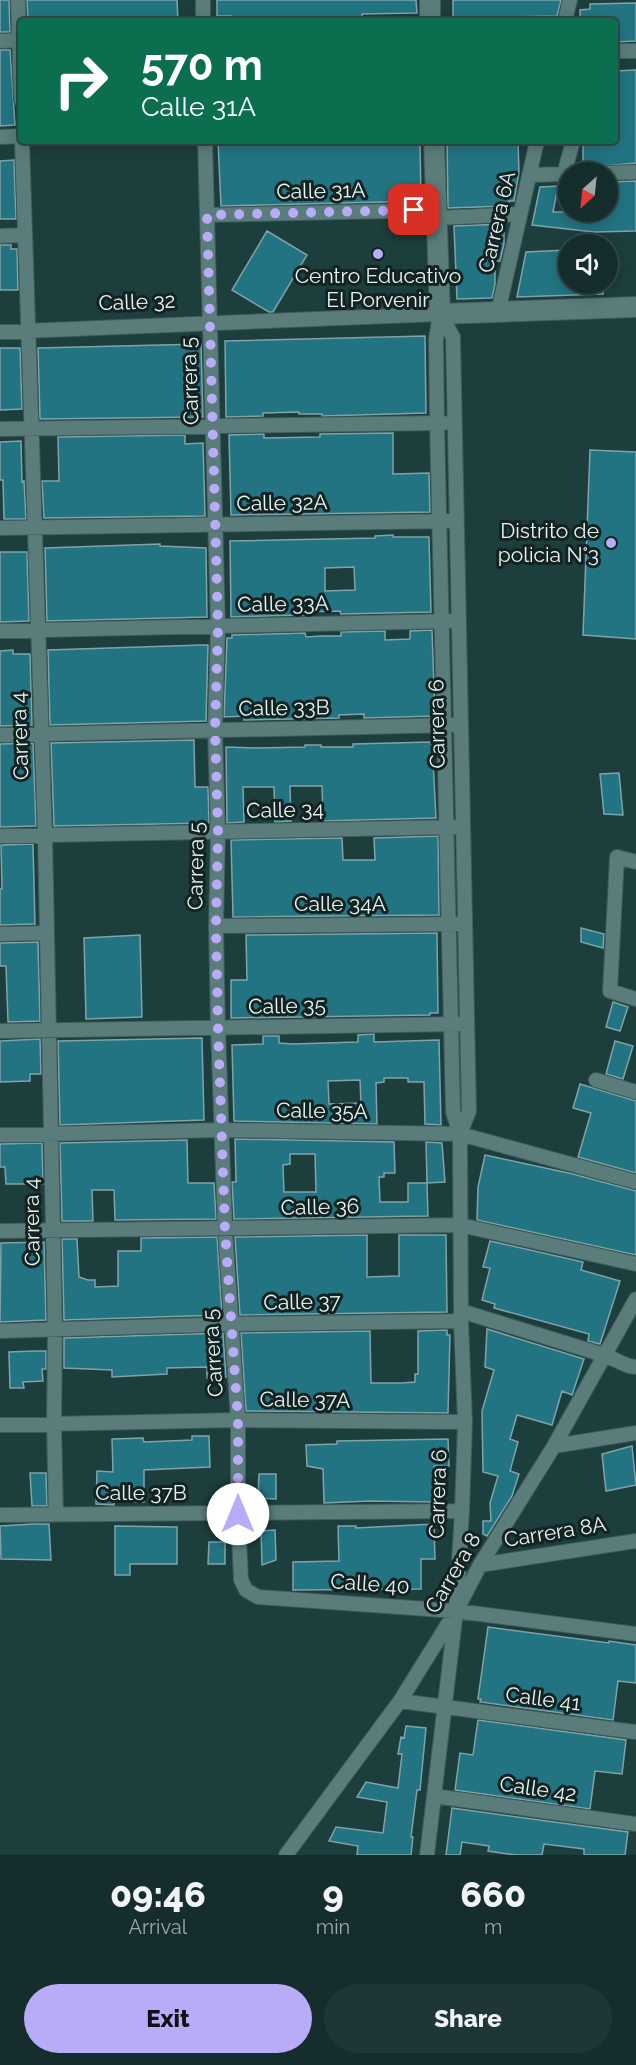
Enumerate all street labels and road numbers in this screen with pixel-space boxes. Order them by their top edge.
street label: Carrera 6A [473,169,520,275]
street label: Calle 31A [276,177,366,204]
street label: Calle 32 [98,288,176,315]
street label: Carrera 5 [175,337,204,426]
street label: Calle 32A [236,489,328,516]
street label: Calle 33A [237,590,329,617]
street label: Carrera 6 [423,679,450,769]
street label: Carrera 4 [5,692,34,781]
street label: Calle 33B [238,694,330,721]
street label: Calle 34 [246,796,324,823]
street label: Carrera 5 [182,822,209,910]
street label: Calle 34A [294,891,386,916]
street label: Calle 35 [248,992,326,1019]
street label: Calle 35A [276,1097,368,1124]
street label: Carrera 4 [18,1178,45,1266]
street label: Calle 36 [280,1193,360,1220]
street label: Calle 37 [263,1288,342,1315]
street label: Carrera 5 [197,1308,228,1398]
street label: Calle 37A [260,1386,350,1413]
street label: Carrera 6 [423,1449,452,1539]
street label: Calle 37B [95,1480,187,1505]
street label: Carrera 8A [502,1511,608,1552]
street label: Carrera 8 [419,1528,486,1618]
street label: Calle 40 [330,1568,410,1599]
street label: Calle 41 [504,1682,582,1716]
street label: Calle 42 [498,1771,578,1806]

